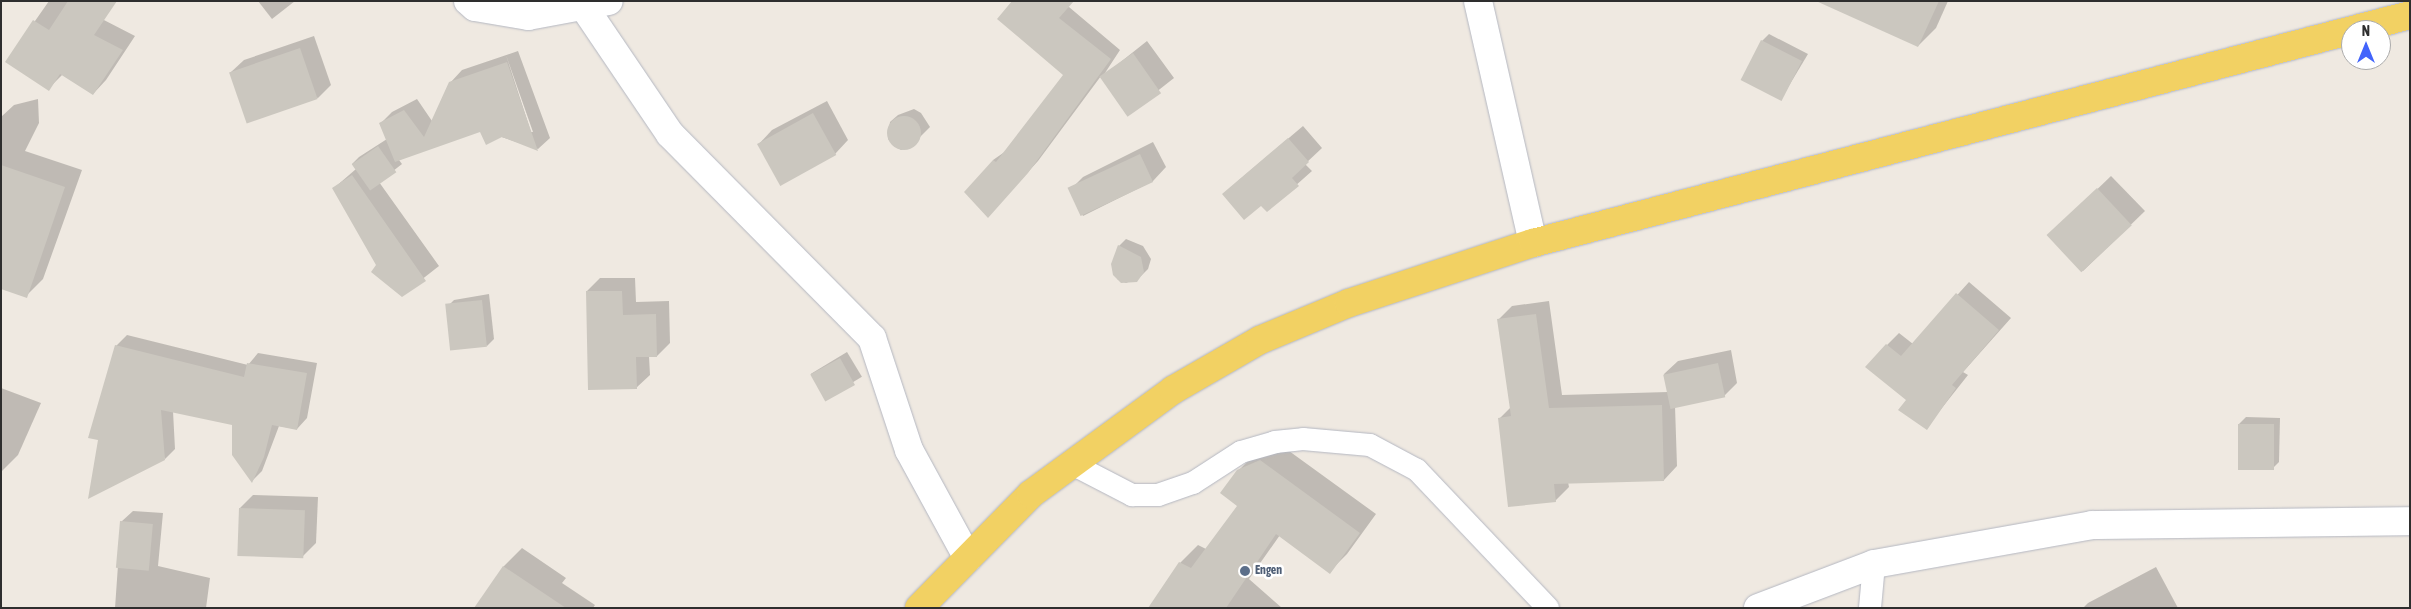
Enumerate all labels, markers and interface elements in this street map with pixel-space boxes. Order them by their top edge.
north arrow [2341,20,2391,70]
text: N [2362,23,2370,39]
place label: Engen [1255,564,1282,578]
marker: Engen [1239,565,1251,577]

